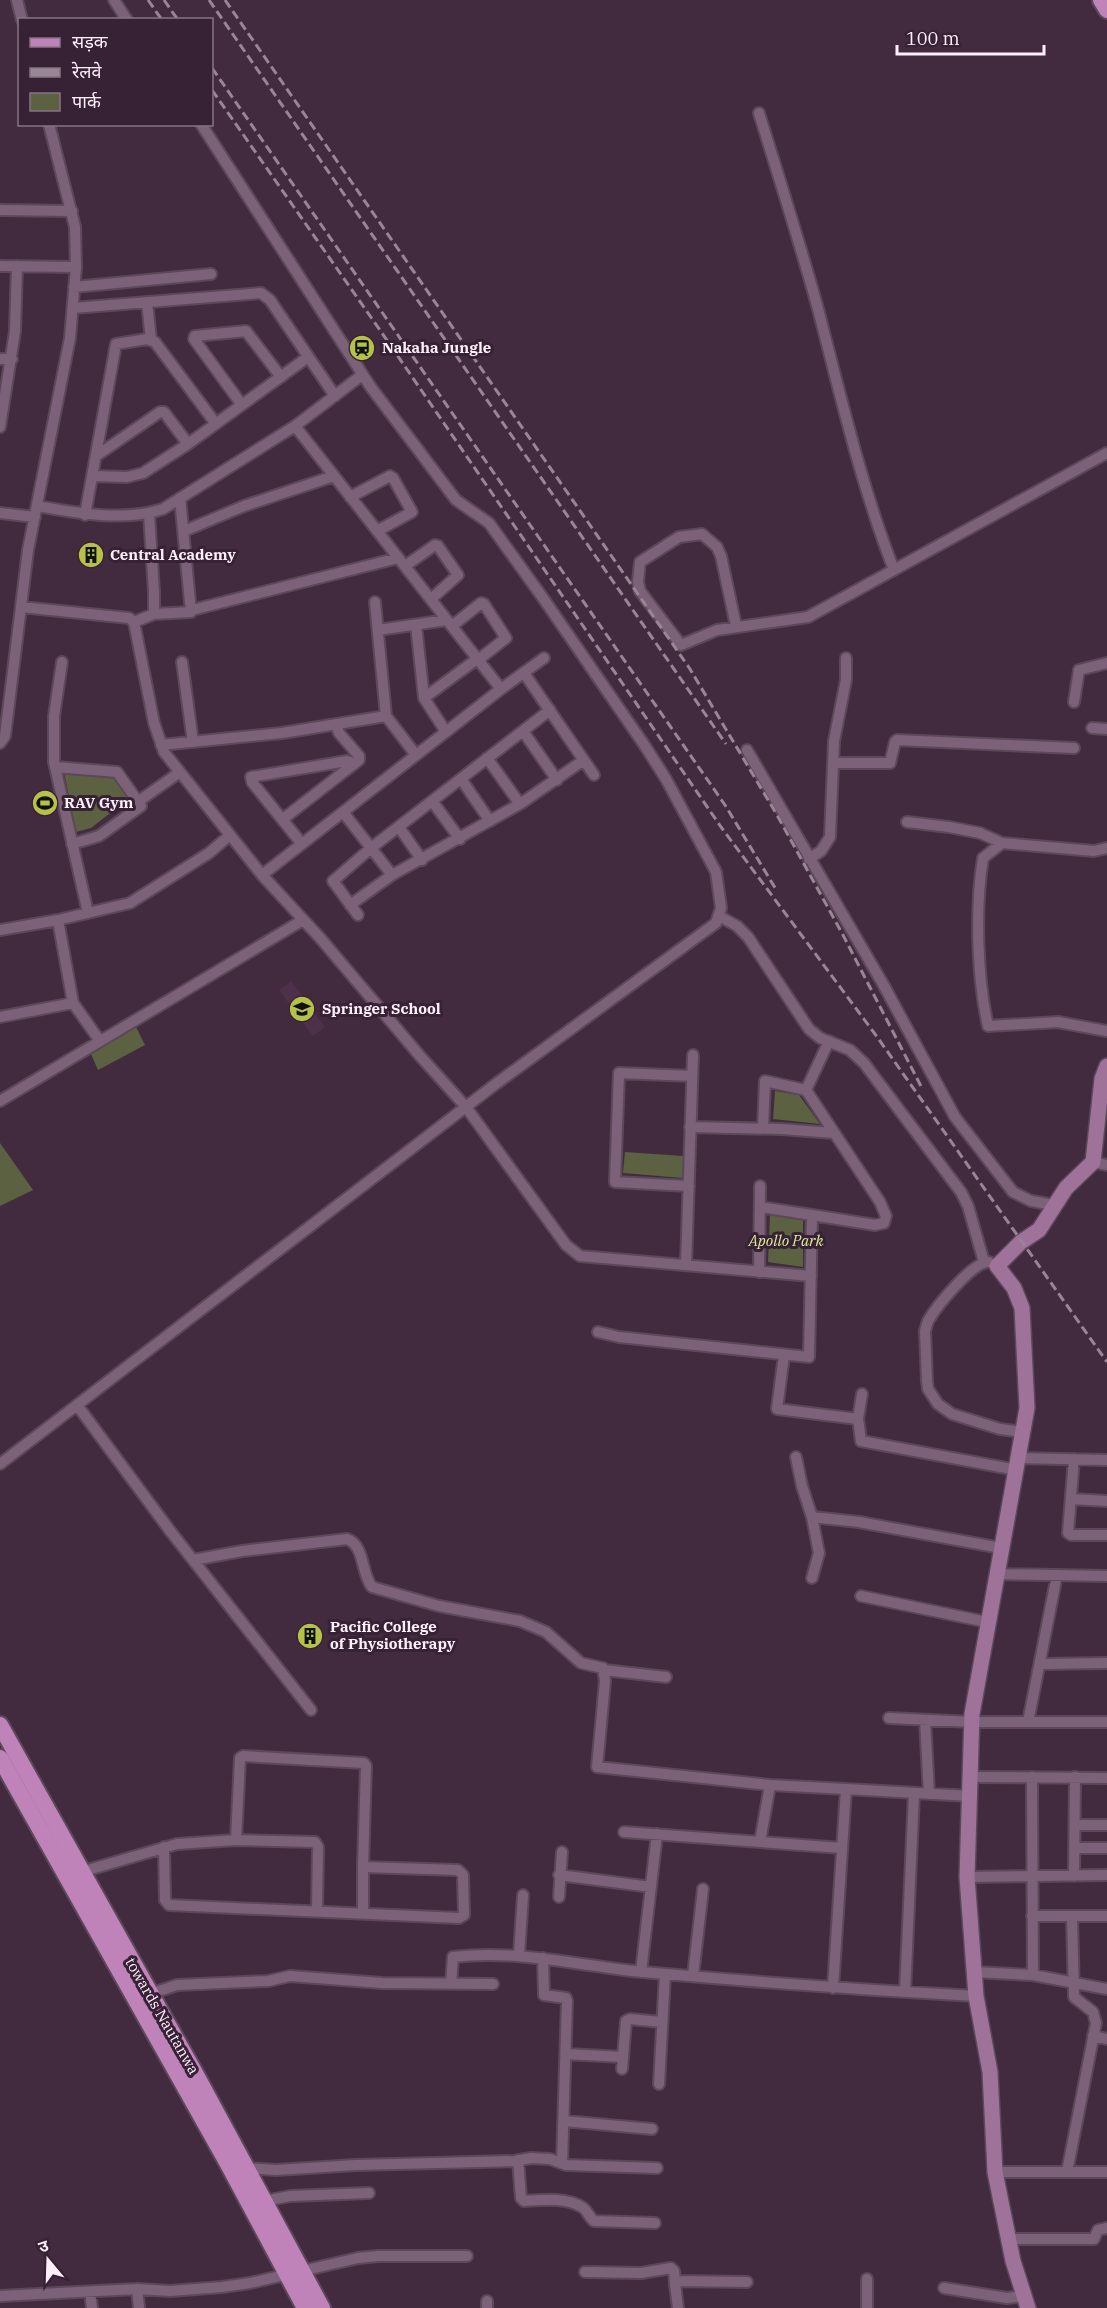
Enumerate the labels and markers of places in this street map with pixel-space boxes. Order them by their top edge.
station icon: Nakaha Jungle [347,333,377,363]
place label: Nakaha Jungle [382,338,491,357]
building icon: Central Academy [76,540,106,570]
place label: Central Academy [110,545,236,564]
sports icon: RAV Gym [30,788,60,818]
place label: RAV Gym [64,793,134,812]
school or university icon: Springer School [287,994,317,1024]
place label: Springer School [322,999,441,1018]
place label: Pacific College of Physiotherapy [330,1617,456,1653]
building icon: Pacific College of Physiotherapy [295,1621,325,1651]

